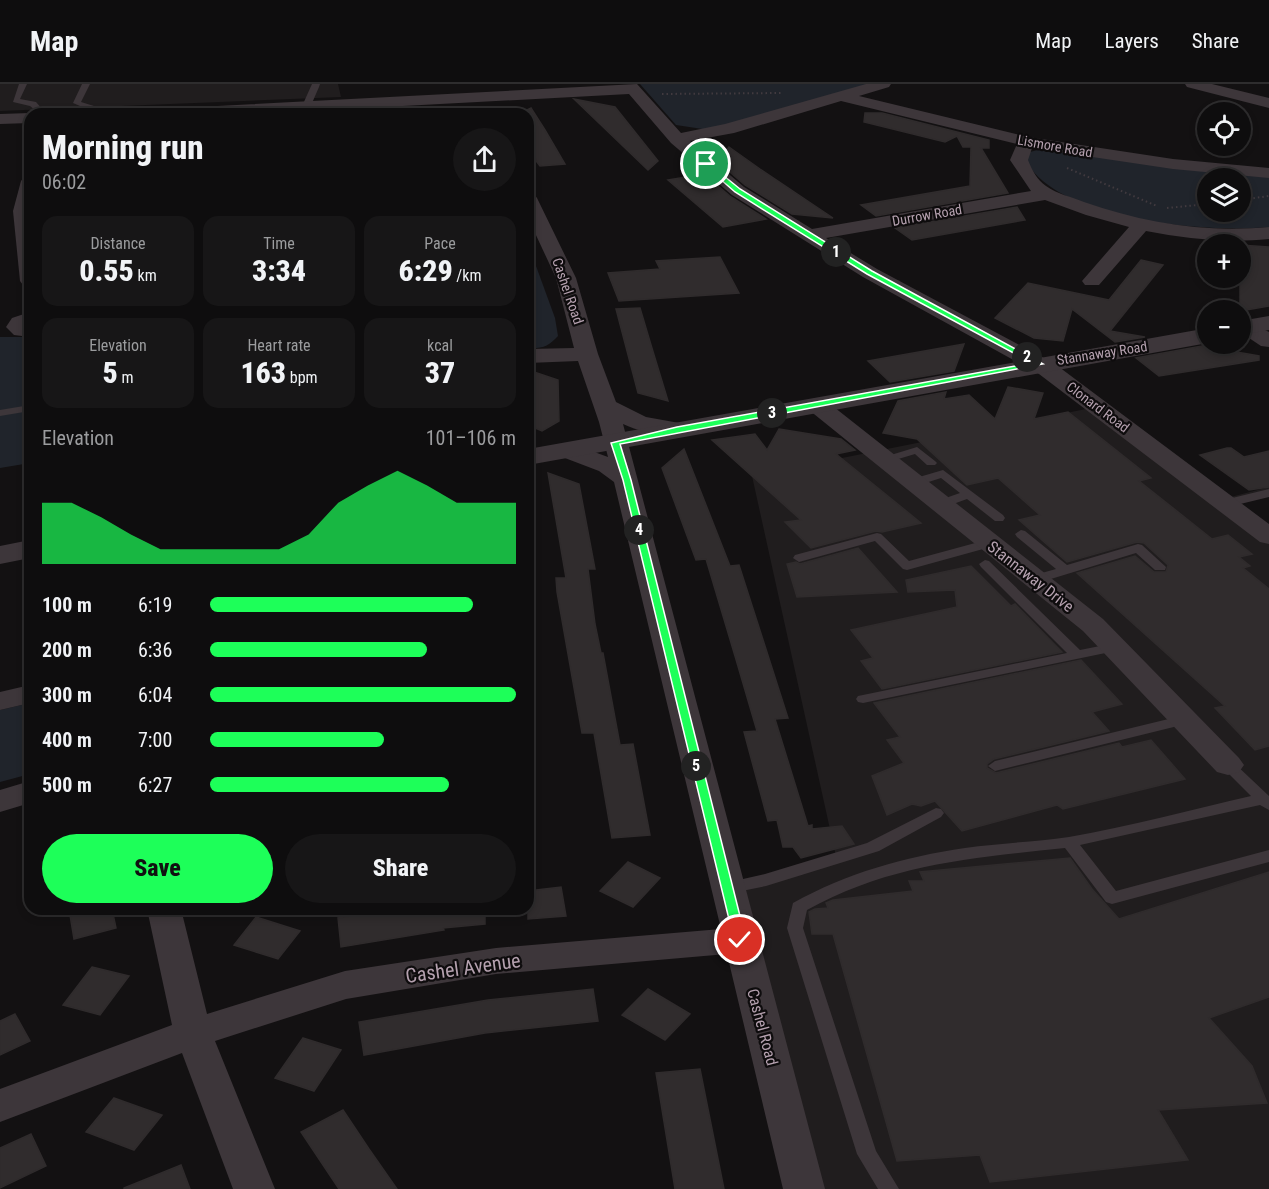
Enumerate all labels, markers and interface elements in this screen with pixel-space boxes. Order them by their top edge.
text: Map [30,25,78,58]
text: Map [1035,29,1072,53]
text: Layers [1105,29,1159,53]
text: Share [1192,29,1239,53]
map controls [1197,102,1251,354]
button: locate [1197,102,1251,156]
text: Morning run [42,128,204,167]
button: share [453,128,516,191]
street label: Lismore Road [1016,132,1094,160]
pin [680,138,731,189]
icon: arrive [689,147,722,180]
button: layers [1197,168,1251,222]
text: 06:02 [42,170,86,194]
street label: Durrow Road [891,201,963,229]
text: Distance [90,234,146,253]
text: Time [263,234,295,253]
text: Pace [424,234,456,253]
button: + [1197,234,1251,288]
pin: 1 [821,237,851,267]
text: 1 [832,242,840,261]
text: 0.55 [79,253,134,288]
text: 3:34 [252,253,306,288]
text: 6:29 [398,253,453,288]
street label: Cashel Road [549,256,587,326]
text: km [134,266,157,285]
text: /km [453,266,482,285]
button: − [1197,300,1251,354]
text: Elevation [89,336,147,355]
text: Heart rate [247,336,311,355]
text: kcal [427,336,453,355]
street label: Stannaway Road [1056,338,1148,368]
pin: 2 [1012,342,1042,372]
text: 2 [1023,347,1031,366]
text: 5 [103,355,118,390]
text: 163 [240,355,286,390]
text: 37 [425,355,455,390]
text: m [118,368,133,387]
text: bpm [286,368,318,387]
street label: Clonard Road [1064,378,1132,436]
pin: 3 [757,398,787,428]
text: 3 [768,403,776,422]
text: Elevation [42,426,114,450]
text: 101–106 m [426,426,516,450]
pin: 4 [624,515,654,545]
text: 4 [635,520,643,539]
street label: Stannaway Drive [984,537,1078,616]
text: 100 m [42,593,92,617]
text: 6:19 [138,593,172,617]
text: 200 m [42,638,92,662]
text: 6:36 [138,638,172,662]
text: 300 m [42,683,92,707]
text: 6:04 [138,683,172,707]
text: 400 m [42,728,92,752]
text: 7:00 [138,728,172,752]
pin: 5 [681,751,711,781]
text: 5 [692,756,700,775]
text: 500 m [42,773,92,797]
text: 6:27 [138,773,172,797]
button: Save [42,834,273,903]
button: Share [285,834,516,903]
pin [714,914,765,965]
icon: check [723,923,756,956]
street label: Cashel Avenue [404,948,522,988]
street label: Cashel Road [743,987,782,1068]

